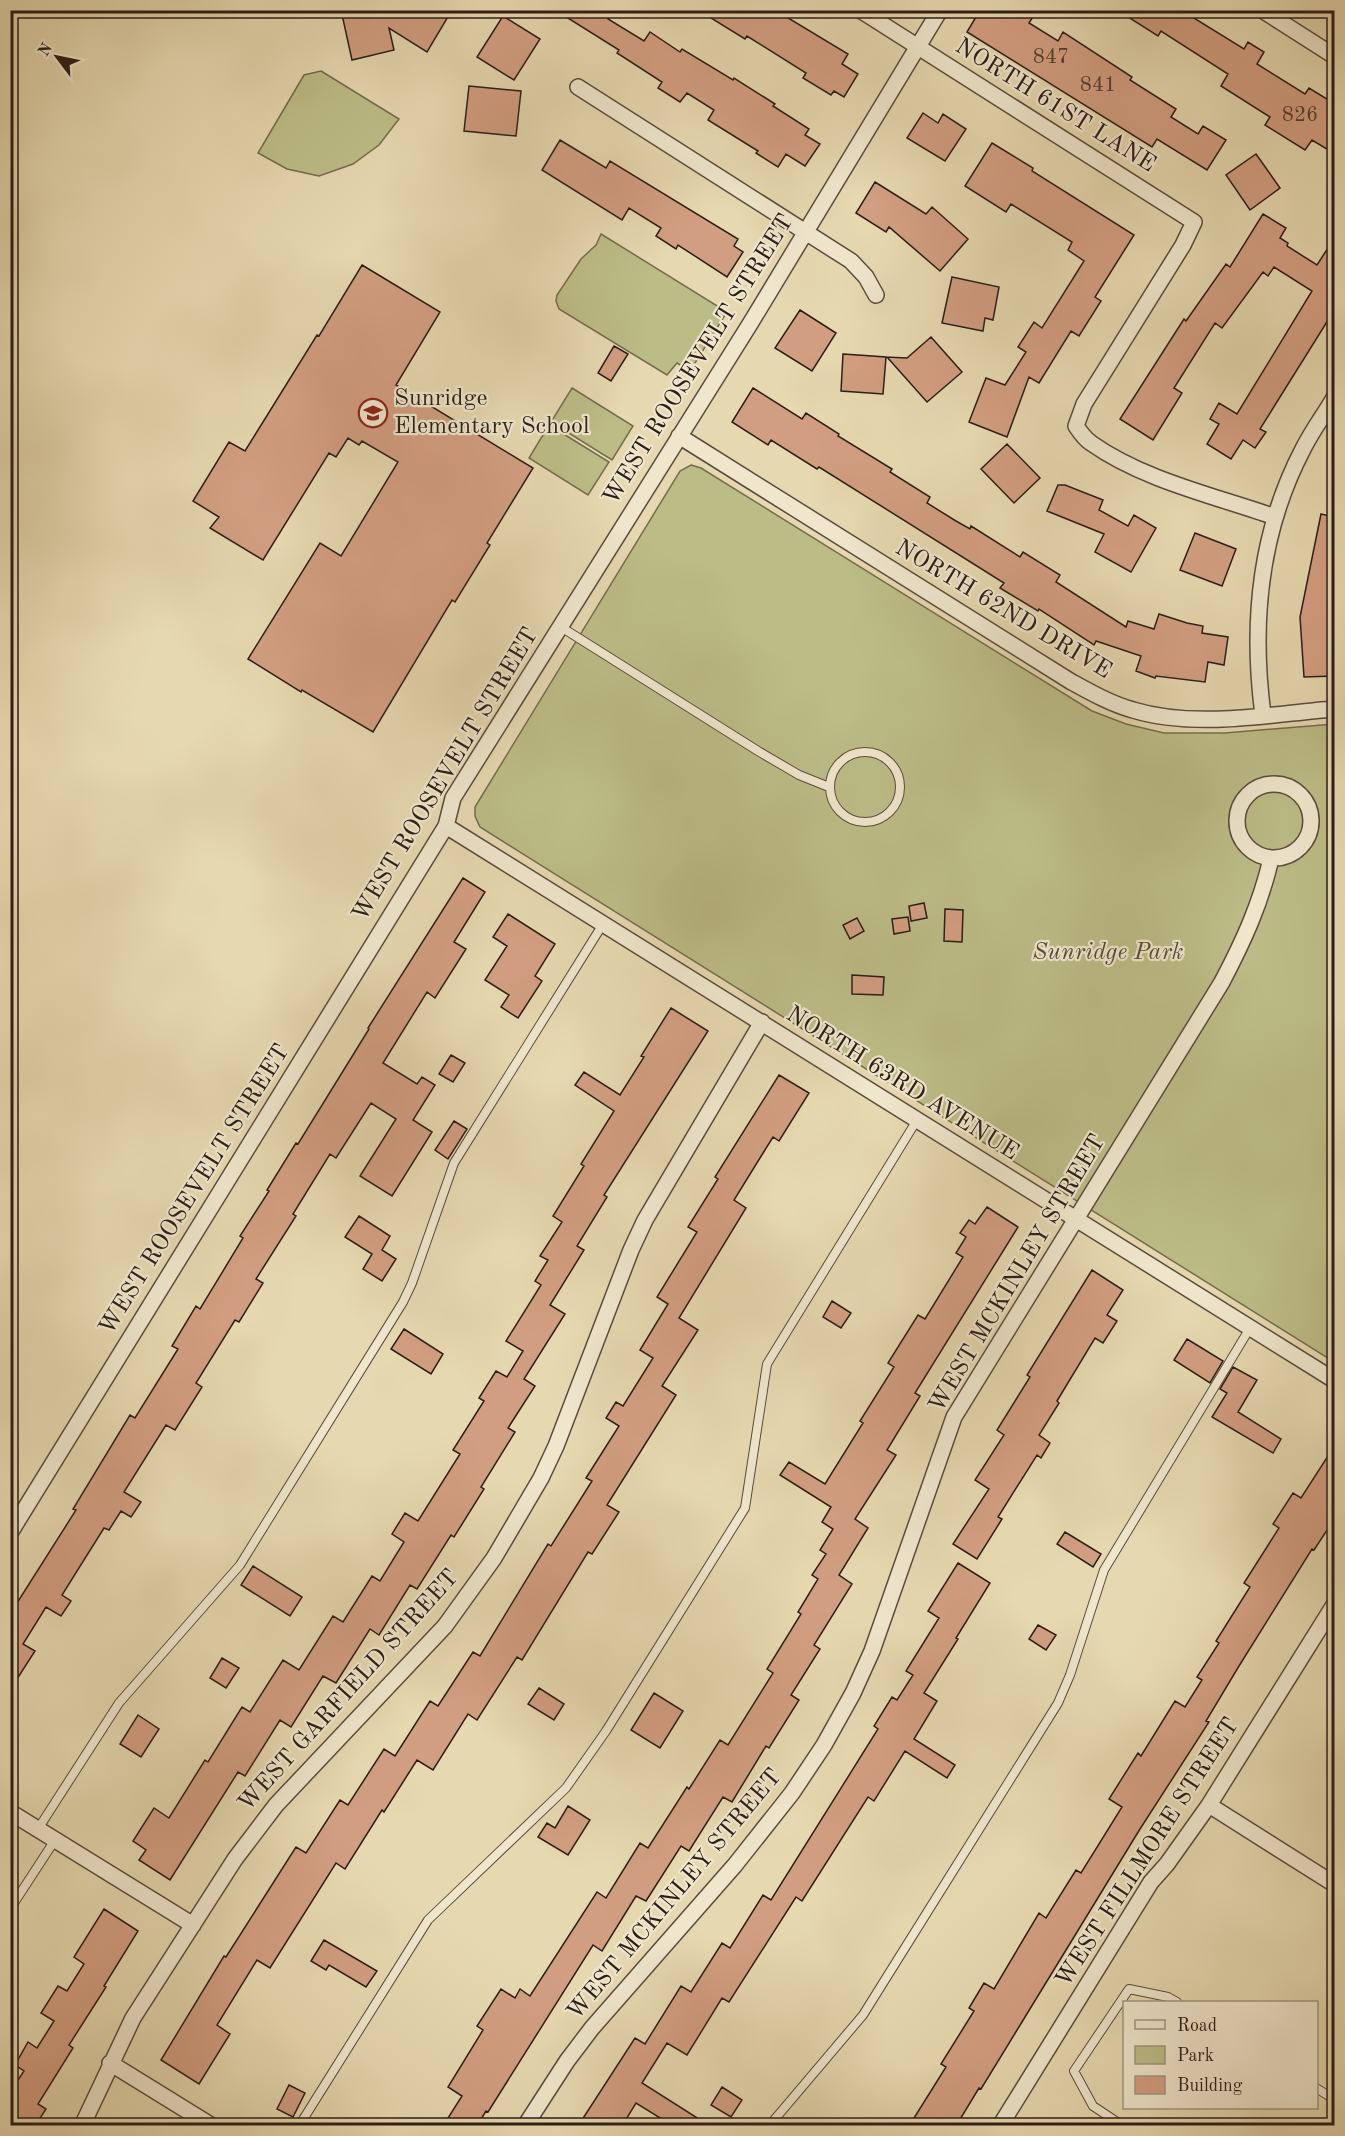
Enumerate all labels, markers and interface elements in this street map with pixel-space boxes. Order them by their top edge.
north arrow [27,27,87,87]
street label: NORTH 61ST LANE [951,35,1159,177]
text: N [36,40,56,60]
house number: 847 [1033,47,1069,68]
house number: 841 [1080,75,1116,96]
house number: 826 [1282,105,1318,126]
street label: WEST ROOSEVELT STREET [599,210,799,510]
place label: Sunridge Elementary School [394,387,589,439]
school or university icon: Sunridge Elementary School [357,397,389,429]
street label: NORTH 62ND DRIVE [891,536,1115,684]
street label: WEST ROOSEVELT STREET [349,624,543,926]
park label: Sunridge Park [1032,941,1184,965]
street label: NORTH 63RD AVENUE [782,1003,1022,1165]
street label: WEST ROOSEVELT STREET [95,1040,295,1340]
street label: WEST MCKINLEY STREET [925,1131,1111,1417]
street label: WEST GARFIELD STREET [234,1565,464,1817]
street label: WEST FILLMORE STREET [1052,1714,1244,1992]
street label: WEST MCKINLEY STREET [563,1765,787,2025]
legend [1123,2001,1318,2109]
text: Road [1177,2017,1217,2035]
text: Park [1177,2047,1214,2065]
text: Building [1177,2077,1243,2095]

